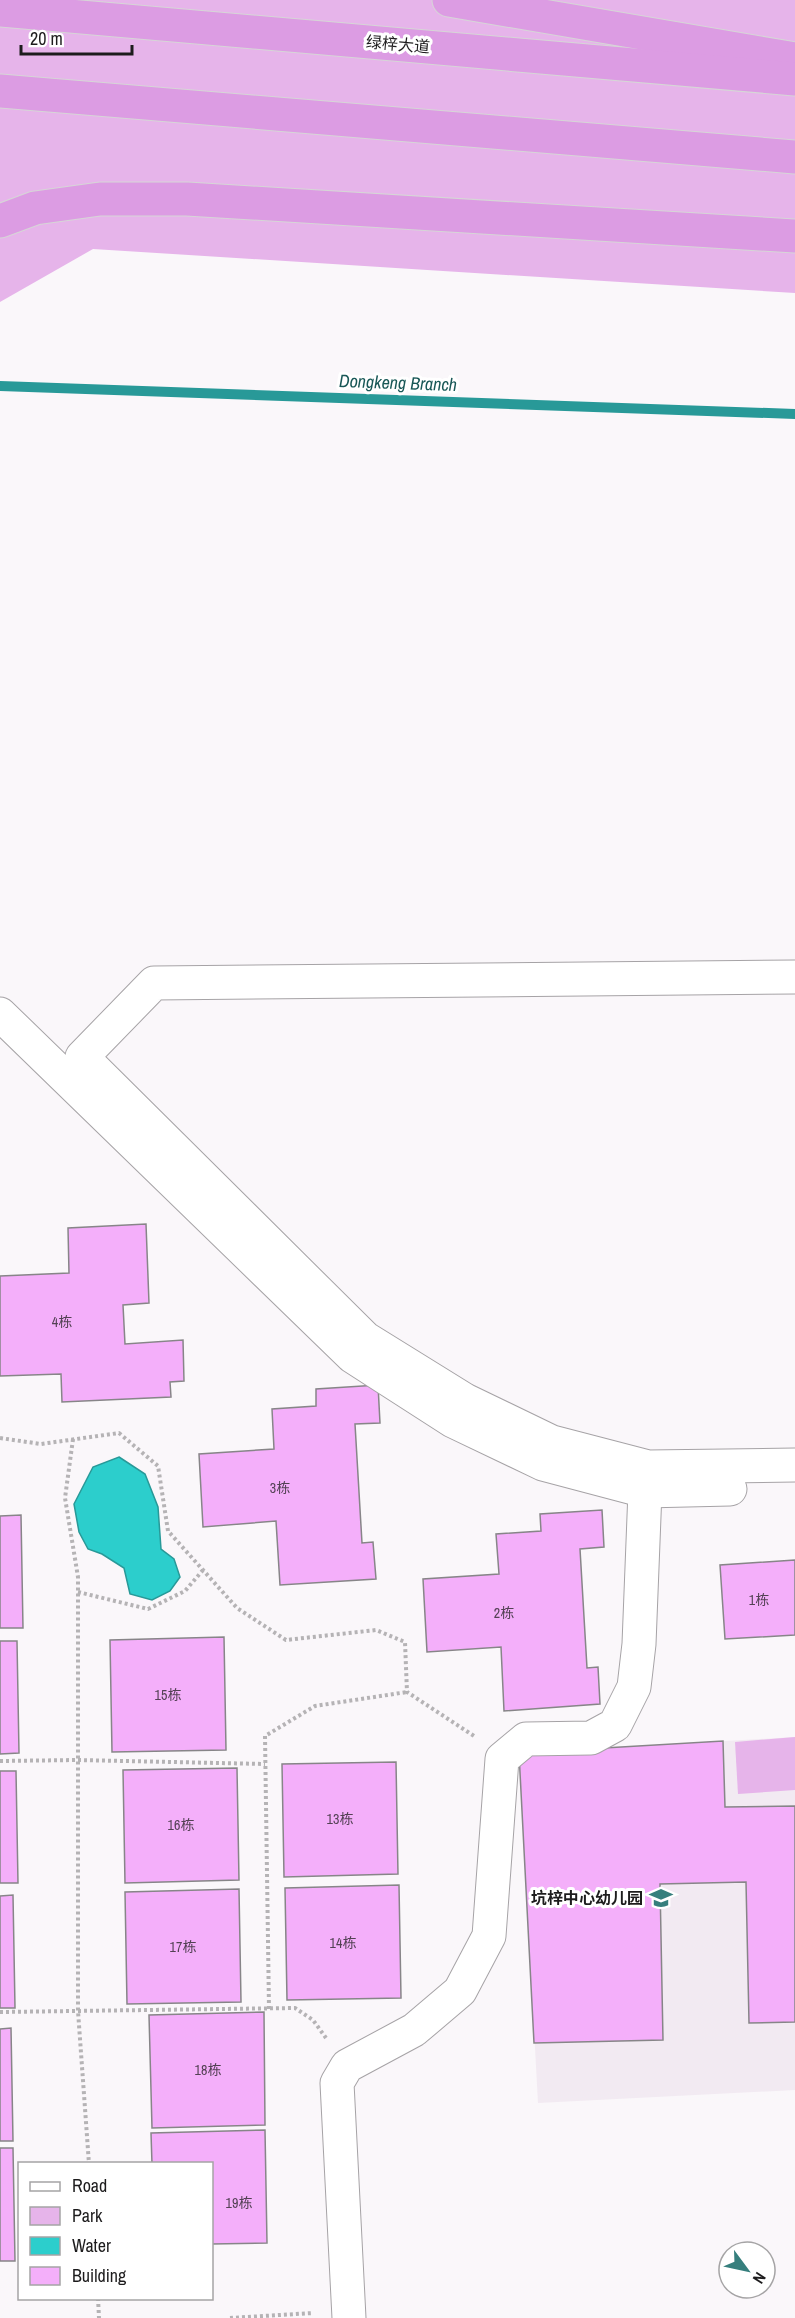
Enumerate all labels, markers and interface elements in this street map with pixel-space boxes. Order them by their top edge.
scale bar [21,18,132,56]
text: 20 m [30,26,63,51]
street label: 绿梓大道 [365,30,431,58]
water label: Dongkeng Branch [339,368,457,397]
house number: 4栋 [52,1313,72,1331]
house number: 3栋 [270,1479,290,1497]
house number: 1栋 [749,1591,769,1609]
house number: 2栋 [494,1604,514,1622]
house number: 15栋 [155,1686,181,1704]
house number: 13栋 [327,1810,353,1828]
house number: 16栋 [168,1816,194,1834]
school or university icon: 坑梓中心幼儿园 [648,1885,674,1911]
place label: 坑梓中心幼儿园 [531,1887,643,1909]
house number: 14栋 [330,1934,356,1952]
house number: 17栋 [170,1938,196,1956]
house number: 18栋 [195,2061,221,2079]
legend [18,2162,213,2300]
text: Road [72,2173,107,2198]
house number: 19栋 [226,2194,252,2212]
text: Park [72,2203,103,2228]
text: Water [72,2233,111,2258]
north arrow [717,2240,777,2300]
text: Building [72,2263,127,2288]
text: N [748,2268,771,2288]

